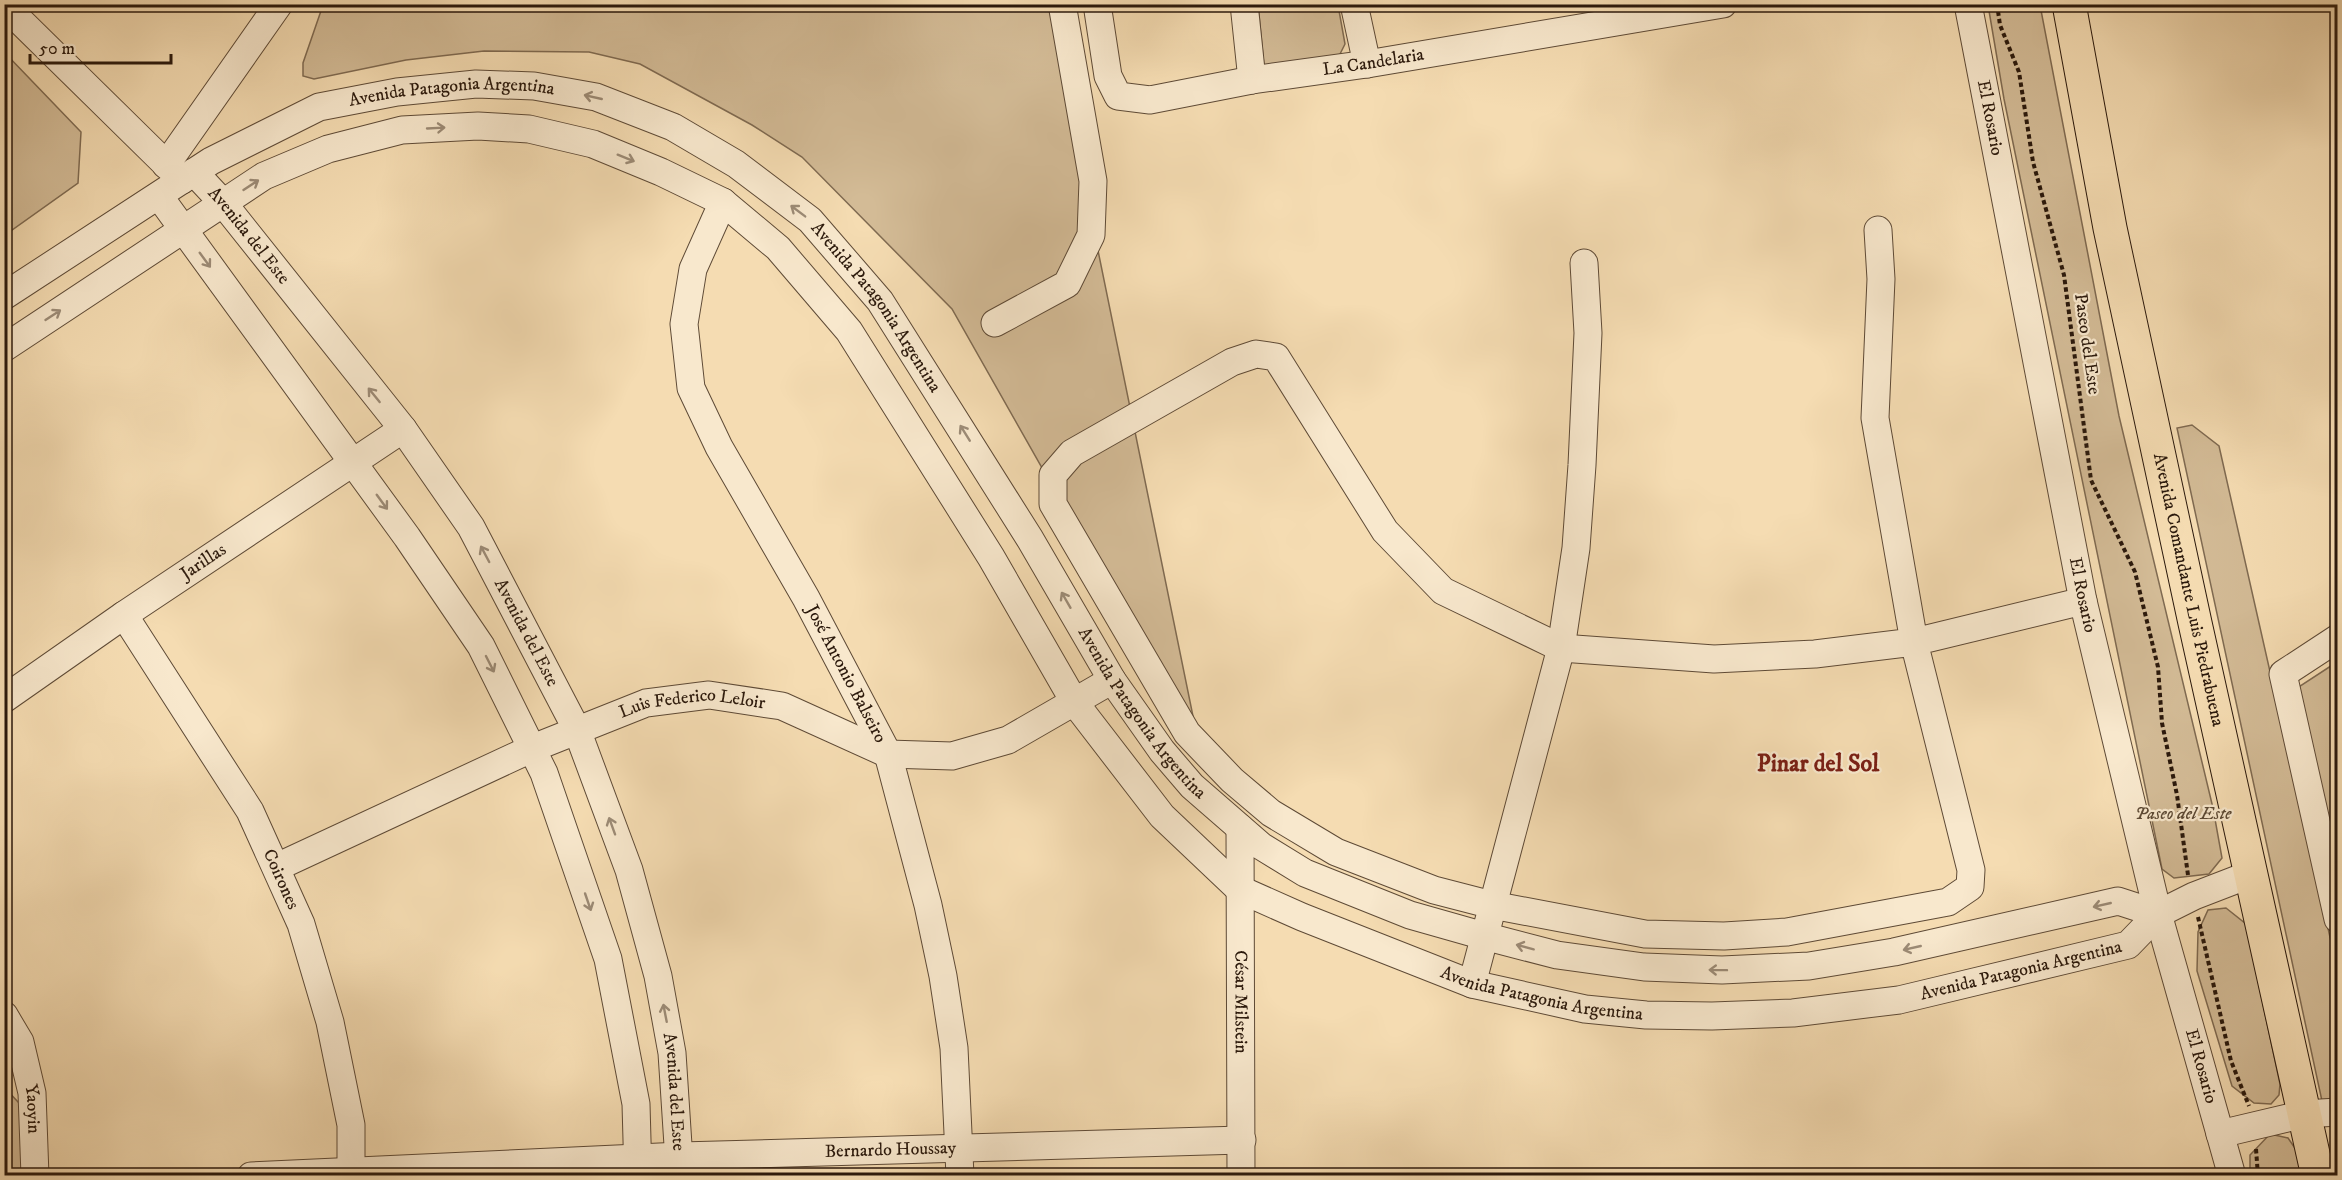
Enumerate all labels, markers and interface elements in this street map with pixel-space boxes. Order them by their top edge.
scale bar [30,27,171,65]
text: 50 m [39,38,75,60]
street label: La Candelaria [1321,44,1426,81]
street label: Avenida Patagonia Argentina [347,73,557,112]
street label: El Rosario [1972,78,2008,158]
one-way arrow [584,90,603,102]
one-way arrow [425,123,445,134]
one-way arrow [616,153,635,164]
one-way arrow [242,179,259,191]
street label: Avenida del Este [203,182,294,289]
one-way arrow [790,205,806,218]
street label: Avenida Patagonia Argentina [806,218,946,397]
one-way arrow [198,252,211,268]
street label: Paseo del Este [2069,292,2105,396]
one-way arrow [45,309,62,322]
one-way arrow [368,387,381,403]
one-way arrow [959,425,971,442]
street label: Avenida Comandante Luis Piedrabuena [2148,451,2229,729]
one-way arrow [376,494,388,510]
street label: Jarillas [175,539,231,586]
one-way arrow [479,546,490,564]
street label: El Rosario [2064,556,2101,635]
street label: Avenida del Este [489,575,563,690]
one-way arrow [1060,592,1072,609]
street label: José Antonio Balseiro [800,599,891,747]
street label: Avenida Patagonia Argentina [1073,623,1211,804]
one-way arrow [485,655,496,673]
street label: Luis Federico Leloir [616,684,767,724]
district label: Pinar del Sol [1757,749,1880,779]
park label: Paseo del Este [2135,803,2232,825]
one-way arrow [606,817,617,835]
street label: Coirones [258,846,304,913]
one-way arrow [584,892,595,911]
one-way arrow [2092,900,2112,911]
street label: Avenida Patagonia Argentina [1918,936,2124,1006]
one-way arrow [1516,940,1535,952]
one-way arrow [1902,943,1921,955]
street label: César Milstein [1229,950,1252,1054]
street label: Avenida Patagonia Argentina [1437,962,1644,1026]
one-way arrow [1709,964,1729,976]
one-way arrow [659,1004,670,1023]
street label: El Rosario [2180,1026,2222,1106]
street label: Avenida del Este [658,1031,689,1152]
street label: Yaoyin [19,1082,44,1135]
street label: Bernardo Houssay [825,1137,957,1163]

